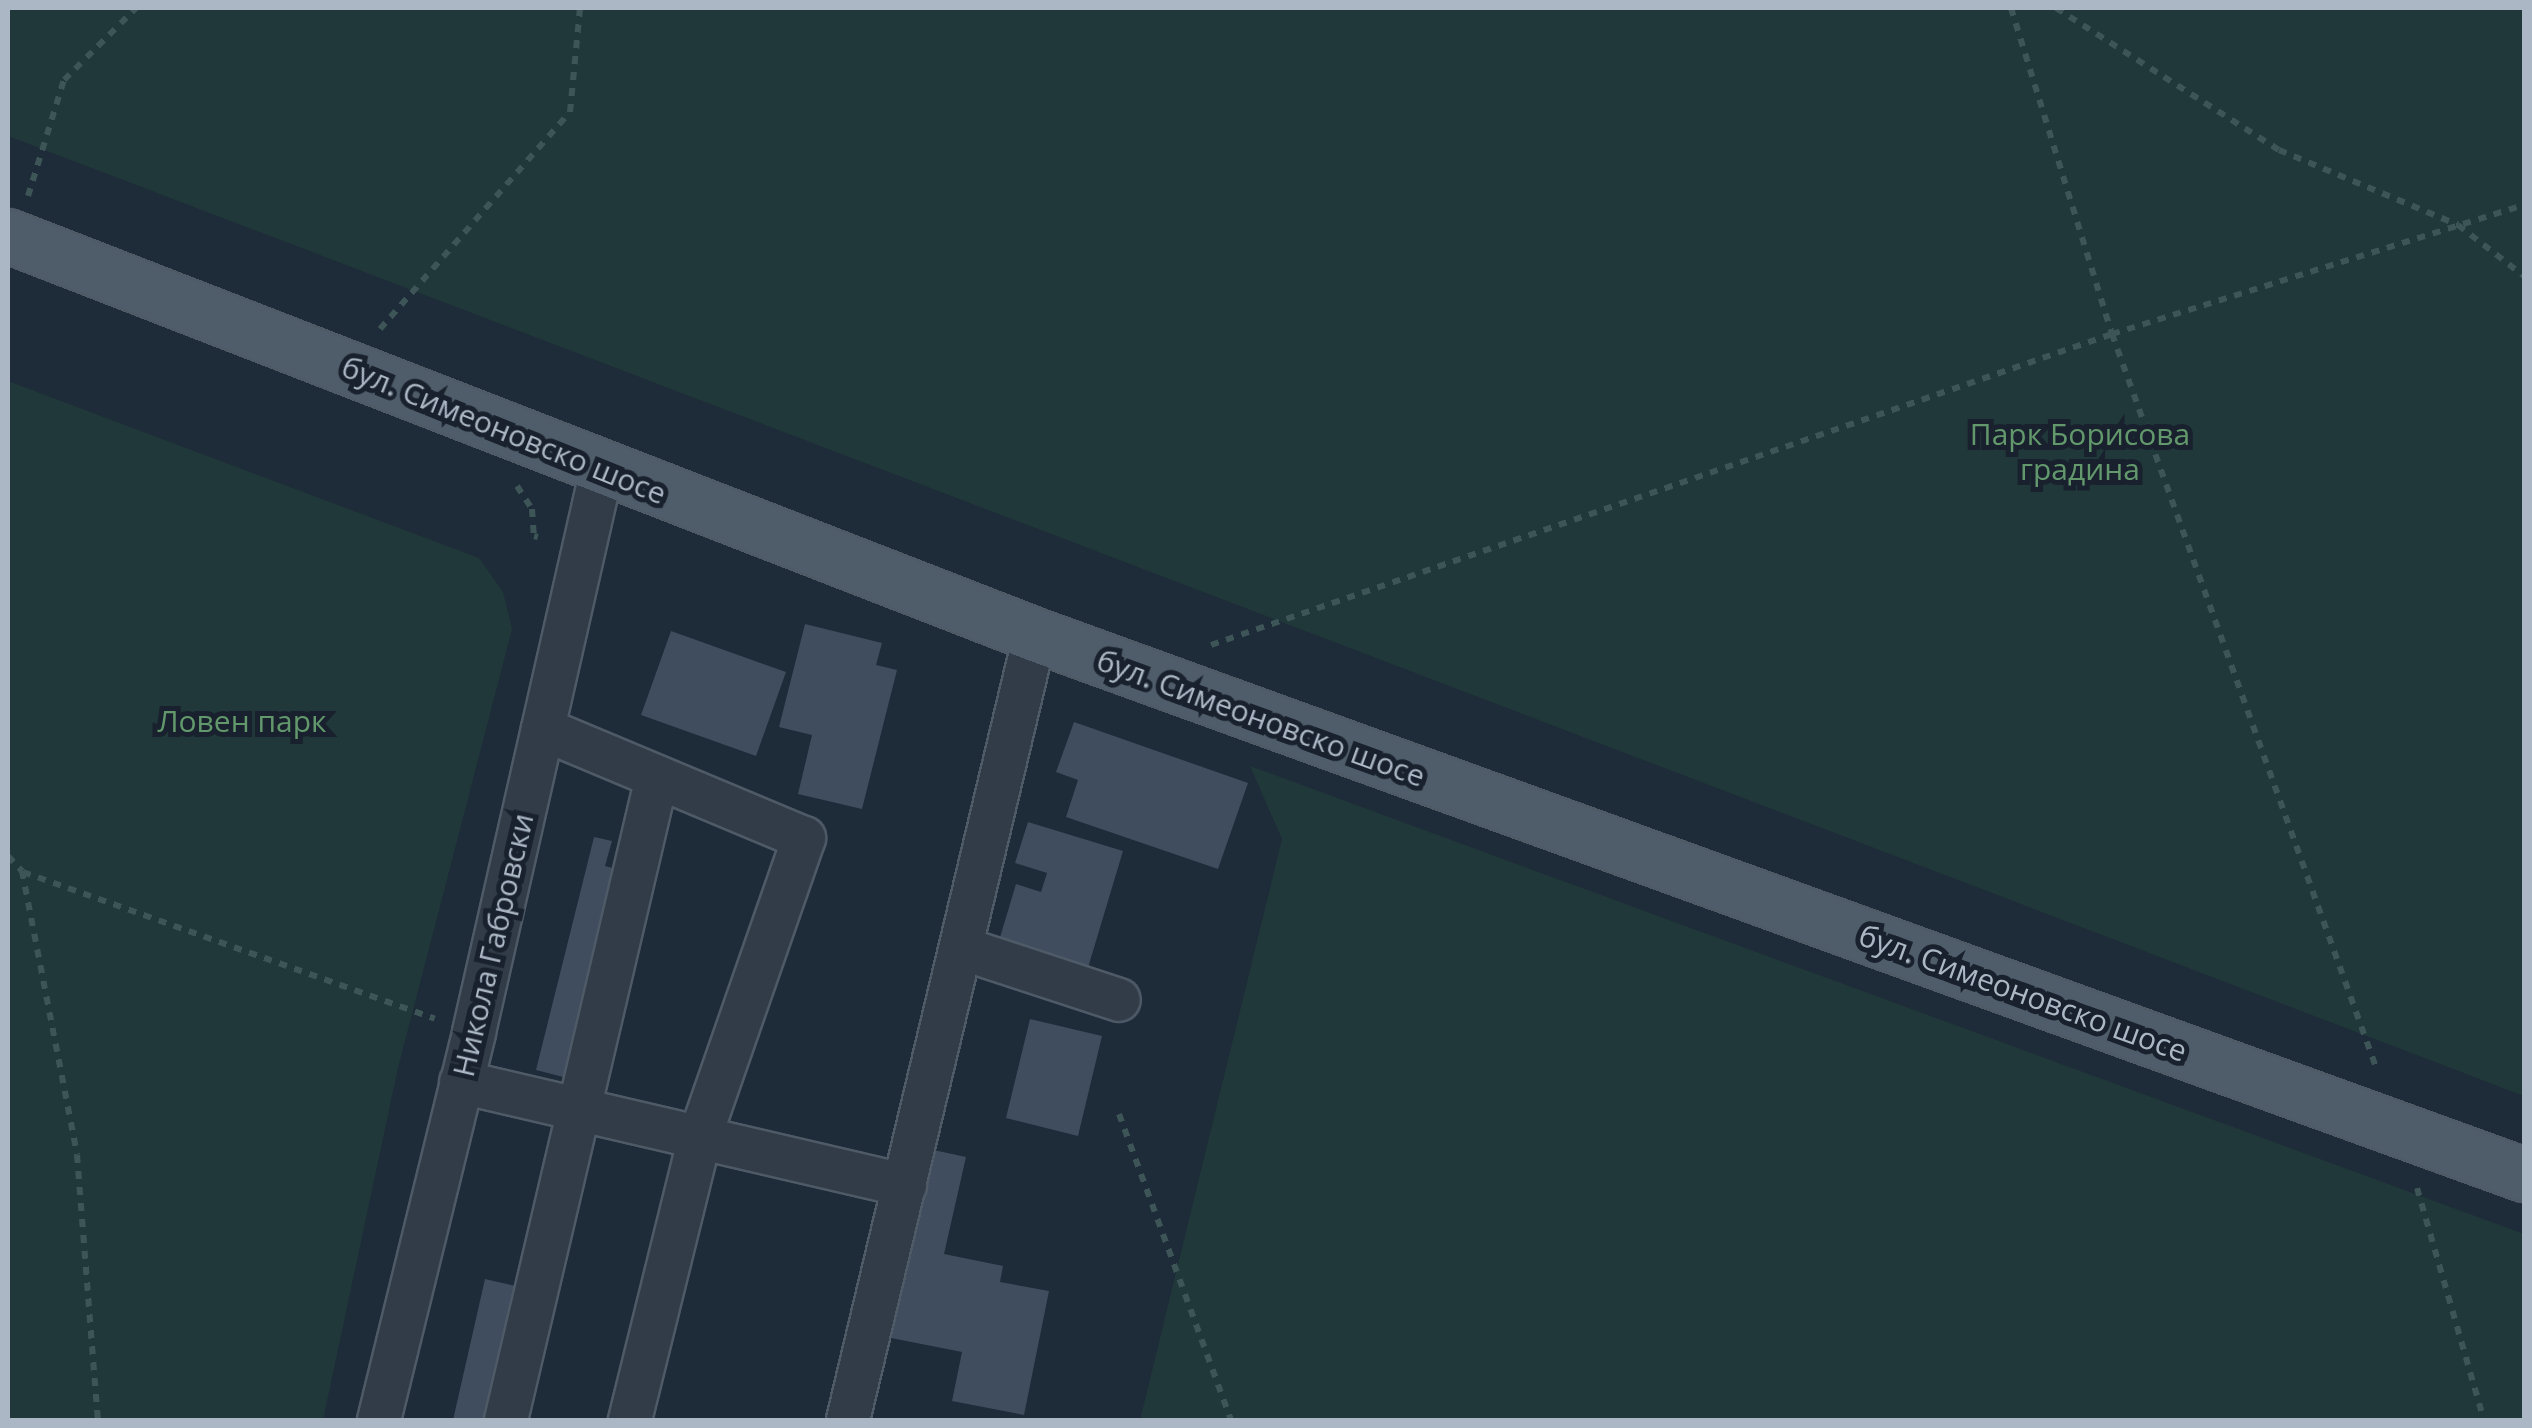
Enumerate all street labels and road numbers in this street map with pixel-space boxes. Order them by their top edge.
street label: бул. Симеоновско шосе [337,348,671,512]
street label: бул. Симеоновско шосе [1092,642,1430,794]
street label: Никола Габровски [445,810,541,1080]
street label: бул. Симеоновско шосе [1854,917,2192,1069]

